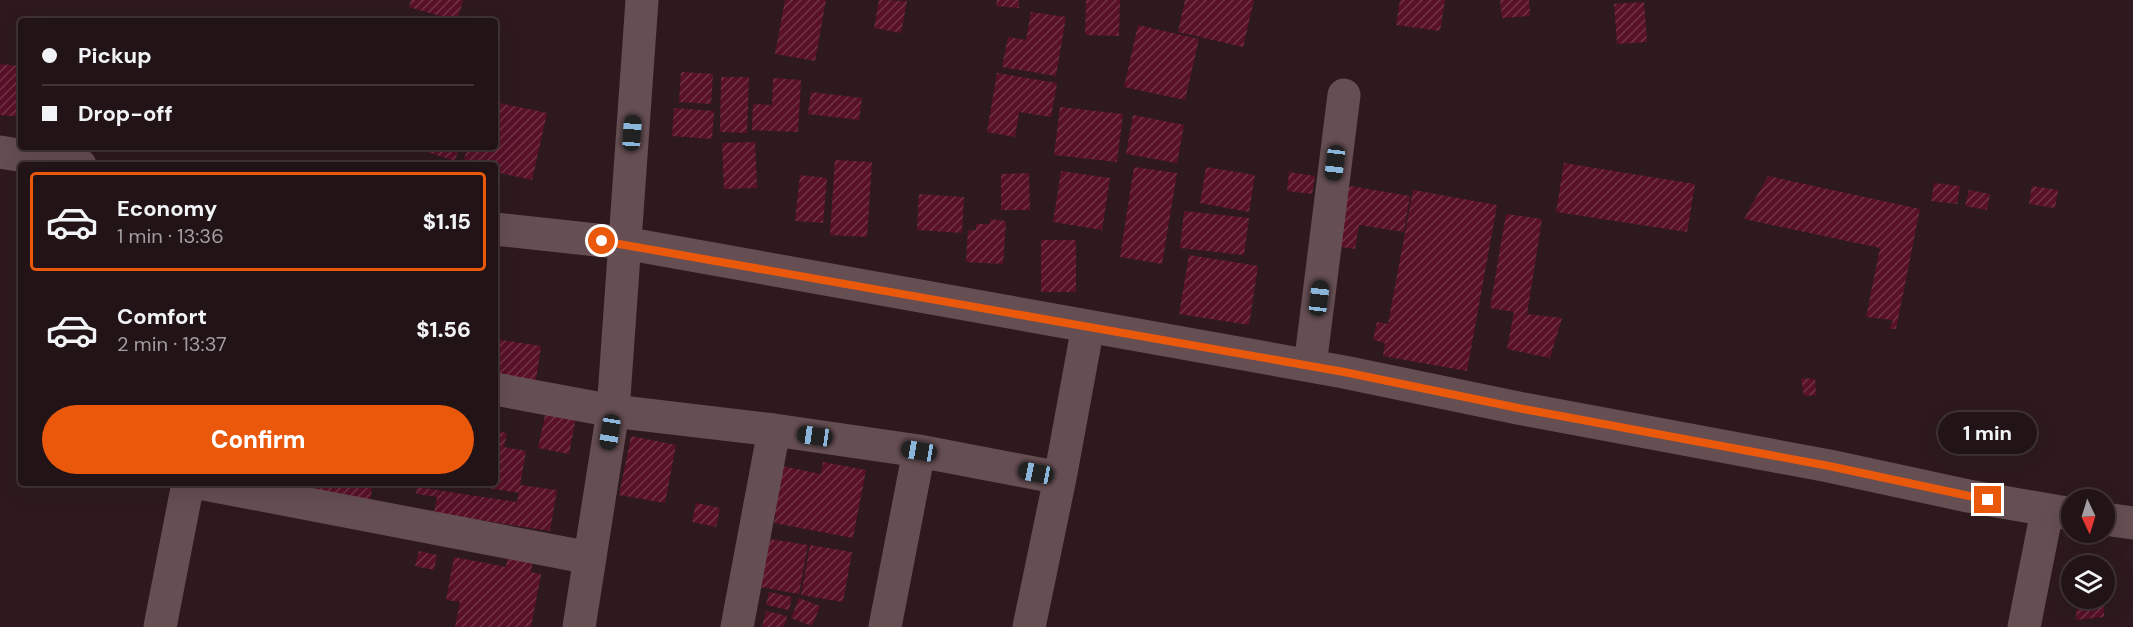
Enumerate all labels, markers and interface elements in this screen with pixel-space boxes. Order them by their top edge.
text: Pickup [78,41,152,70]
text: Drop-off [78,99,173,128]
car [622,114,642,152]
car [1324,144,1346,182]
text: Economy [117,194,217,223]
icon: car [45,195,99,249]
text: $1.15 [423,207,471,236]
text: 1 min · 13:36 [117,223,224,249]
route start [588,227,615,254]
car [1308,279,1330,317]
text: Comfort [117,302,207,331]
icon: car [45,303,99,357]
text: $1.56 [416,315,471,344]
text: 2 min · 13:37 [117,331,227,357]
button: Confirm [42,405,474,474]
car [598,413,622,451]
callout: 1 min [1938,413,2038,455]
text: 1 min [1963,420,2012,446]
car [796,425,834,447]
car [900,439,938,463]
car [1017,461,1055,485]
route end [1974,486,2001,513]
north arrow [2061,489,2115,543]
map controls [2061,489,2115,609]
button: layers [2061,555,2115,609]

